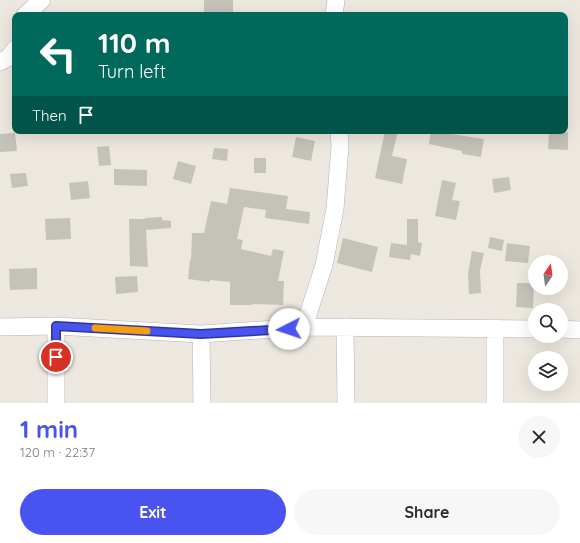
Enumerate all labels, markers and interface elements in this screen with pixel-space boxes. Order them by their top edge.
text: 110 m [98,25,171,60]
icon: left [32,28,84,80]
text: Turn left [98,60,166,83]
icon: arrive [75,104,97,126]
text: Then [32,106,67,125]
north arrow [528,255,568,295]
map controls [528,255,568,391]
button: search [528,303,568,343]
position arrow [268,308,310,350]
pin [39,340,73,374]
icon: arrive [45,346,67,368]
button: layers [528,351,568,391]
text: 1 min [20,414,78,444]
button: close [518,416,560,458]
text: 120 m · 22:37 [20,444,95,460]
button: Exit [20,489,286,535]
button: Share [294,489,560,535]

